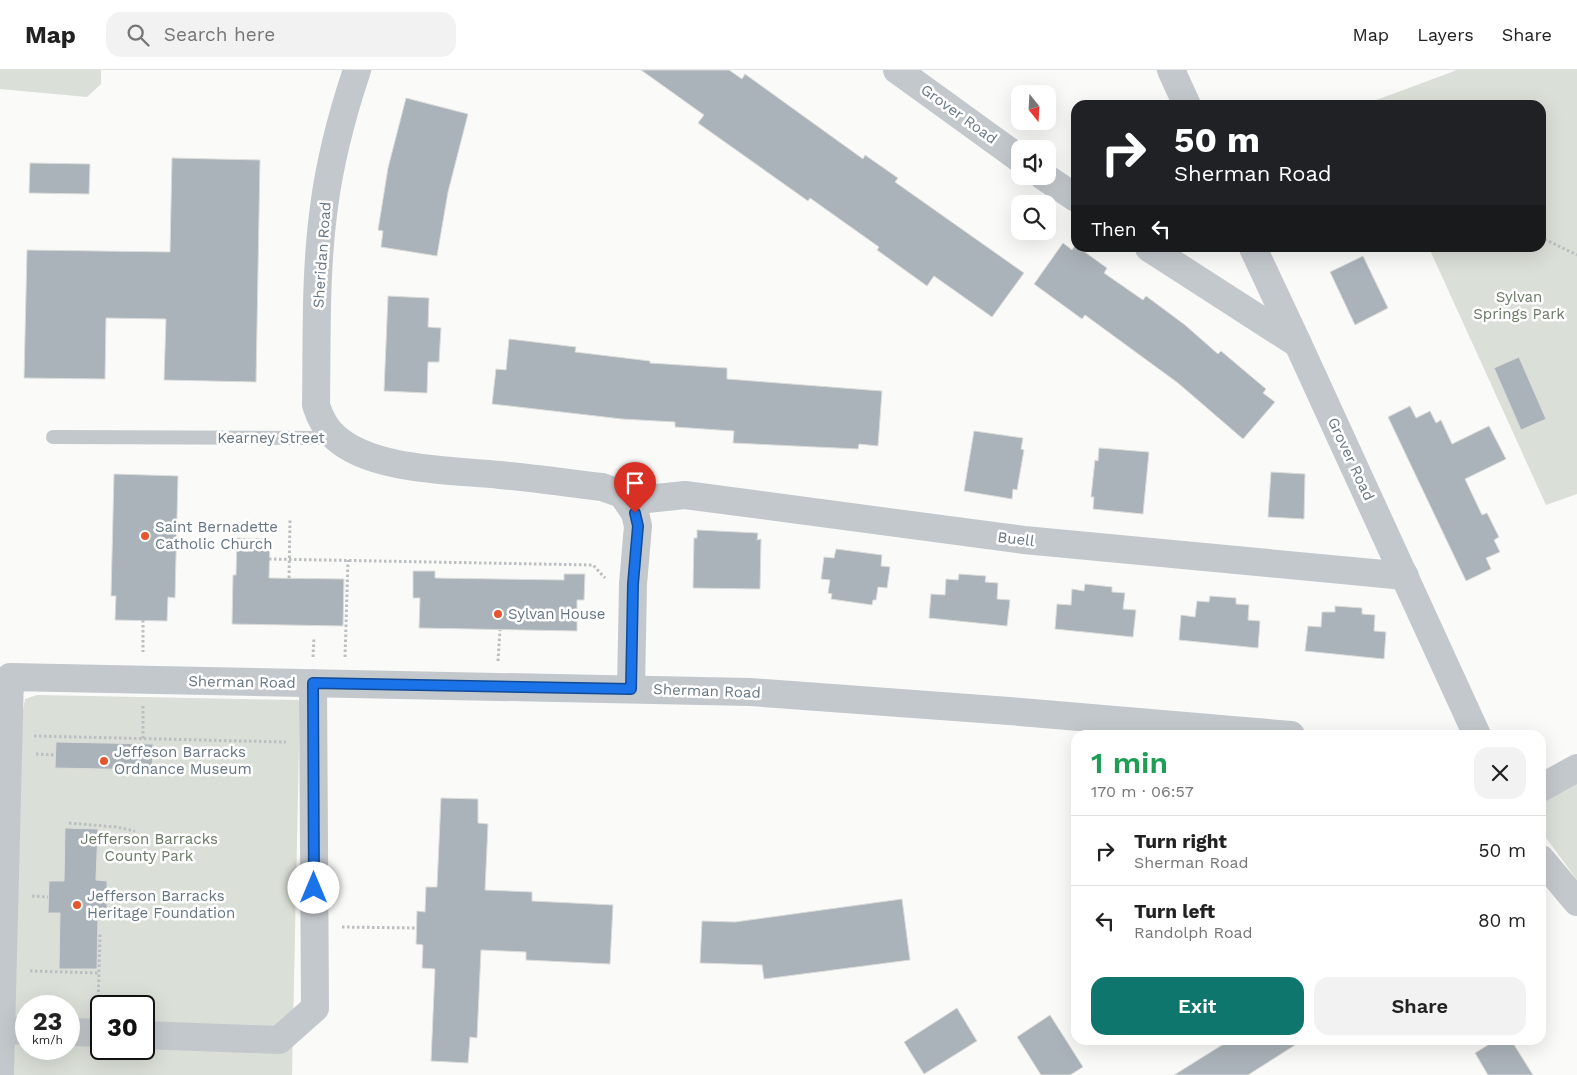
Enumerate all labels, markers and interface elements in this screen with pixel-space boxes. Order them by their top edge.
search box [106,12,456,57]
text: Map [25,21,76,49]
icon: search [124,21,152,49]
text: Search here [164,23,275,46]
text: Map [1352,24,1389,45]
text: Layers [1417,24,1474,45]
text: Share [1502,24,1552,45]
street label: Grover Road [917,80,1001,148]
north arrow [1011,85,1056,130]
map controls [1011,85,1056,240]
text: 50 m [1174,119,1260,161]
icon: right [1091,120,1156,185]
button: sound [1011,140,1056,185]
text: Sherman Road [1174,161,1332,186]
button: search [1011,195,1056,240]
street label: Sheridan Road [309,201,335,309]
icon: left [1147,215,1175,243]
text: Then [1091,218,1137,241]
park label: Sylvan Springs Park [1473,288,1565,323]
street label: Grover Road [1324,415,1378,503]
street label: Kearney Street [217,429,326,447]
pin [614,462,656,513]
icon: arrive [621,469,649,497]
place label: Saint Bernadette Catholic Church [155,518,278,553]
street label: Buell [997,528,1036,550]
marker: Saint Bernadette Catholic Church [139,530,151,542]
place label: Sylvan House [508,605,605,623]
marker: Sylvan House [492,608,504,620]
street label: Sherman Road [188,672,296,692]
street label: Sherman Road [653,680,761,702]
place label: Jeffeson Barracks Ordnance Museum [114,743,252,778]
text: 1 min [1091,745,1168,780]
button: close [1474,747,1526,799]
marker: Jeffeson Barracks Ordnance Museum [98,755,110,767]
text: 170 m · 06:57 [1091,782,1194,801]
park label: Jefferson Barracks County Park [80,830,218,865]
text: Turn right [1134,830,1227,853]
icon: right [1091,837,1119,865]
text: 50 m [1479,839,1526,862]
text: Sherman Road [1134,853,1249,872]
position arrow [287,861,339,913]
place label: Jefferson Barracks Heritage Foundation [87,887,235,922]
marker: Jefferson Barracks Heritage Foundation [71,899,83,911]
text: Turn left [1134,900,1215,923]
icon: left [1091,907,1119,935]
text: 80 m [1478,909,1526,932]
text: Randolph Road [1134,923,1253,942]
button: Exit [1091,977,1304,1035]
button: Share [1314,977,1526,1035]
speed limit sign: 30 [90,995,155,1060]
text: 23 [33,1007,62,1036]
text: km/h [32,1033,63,1047]

